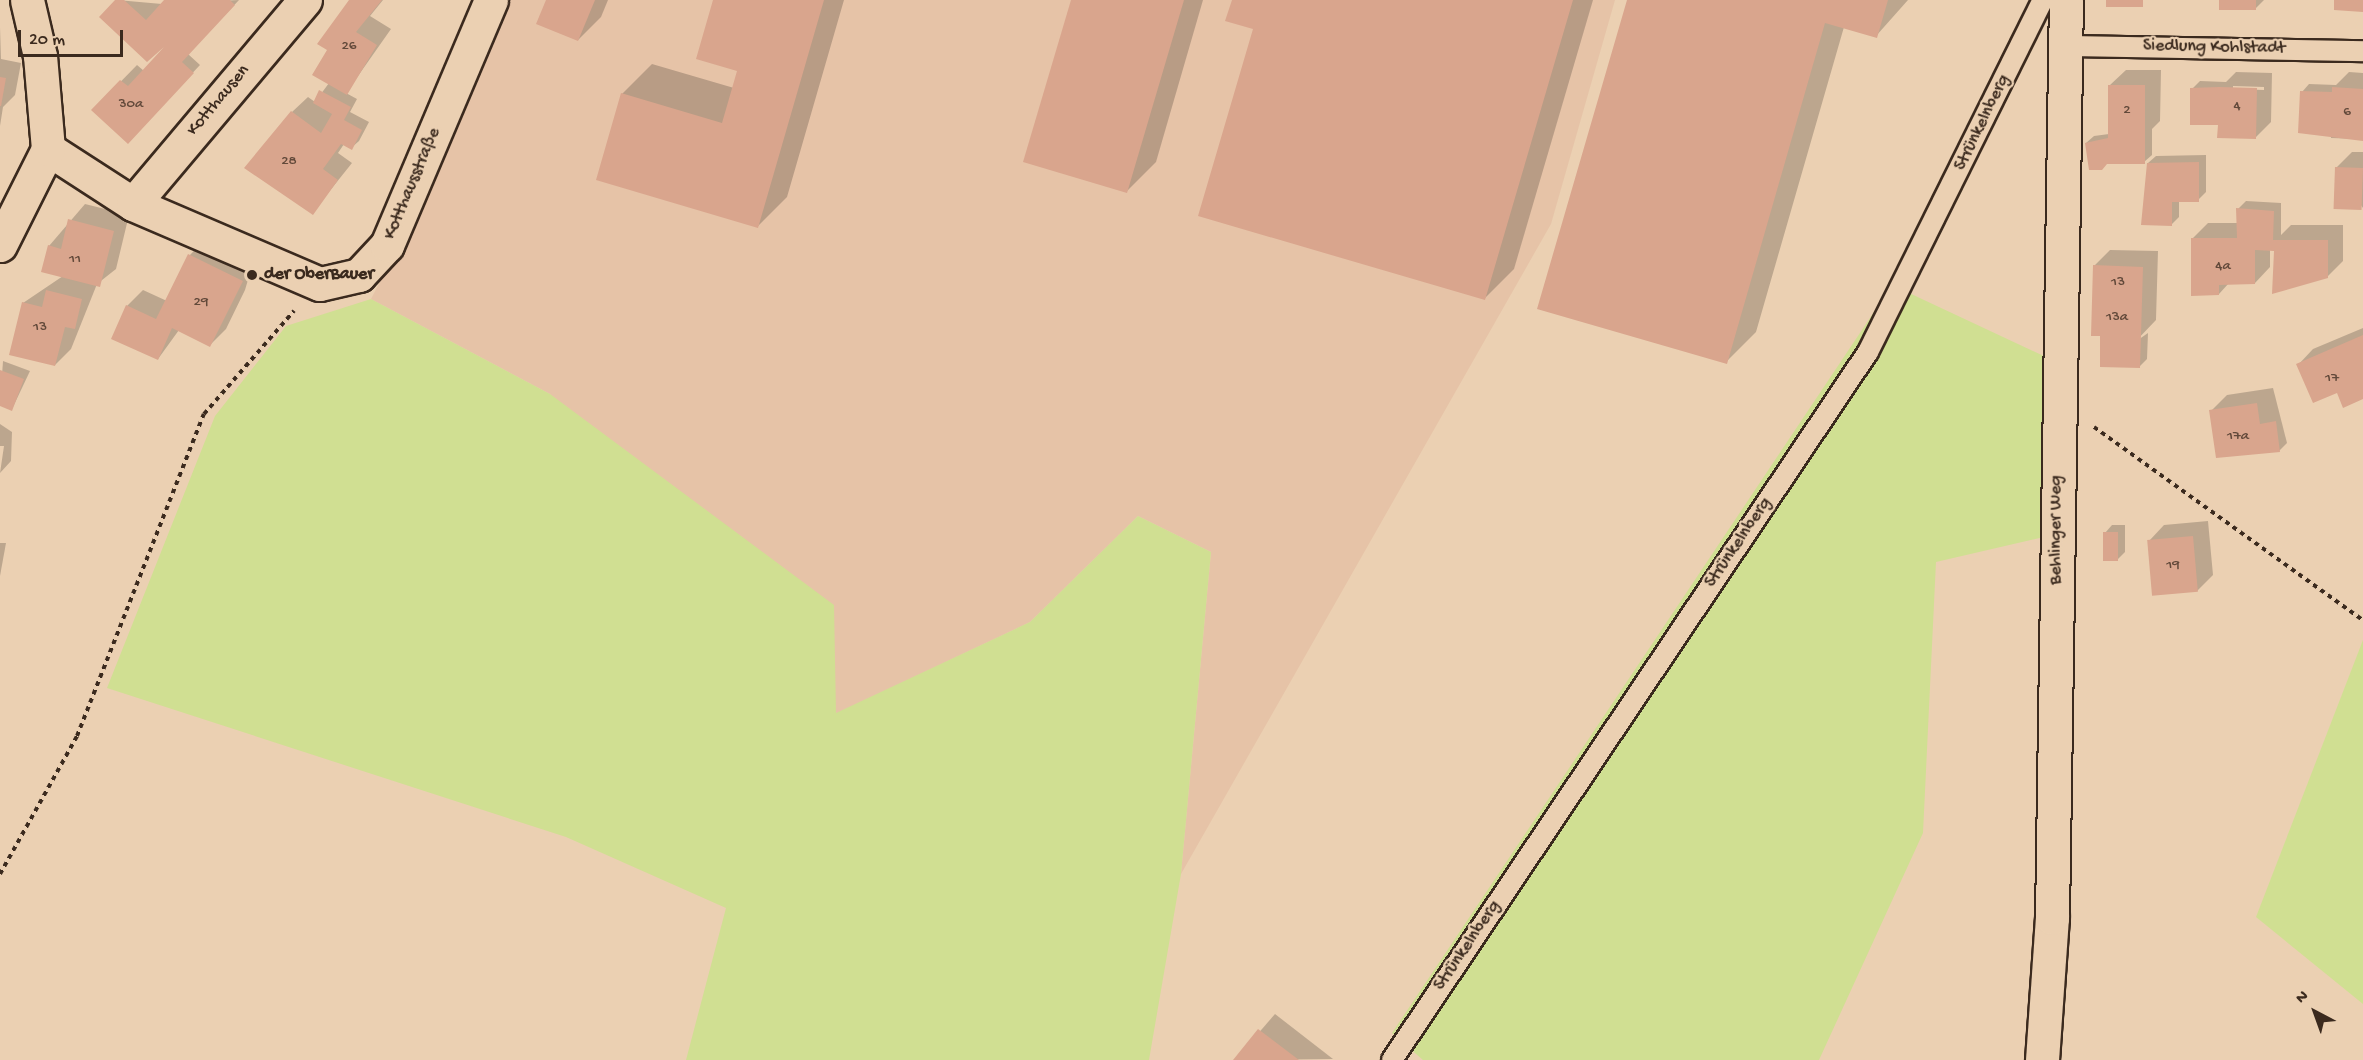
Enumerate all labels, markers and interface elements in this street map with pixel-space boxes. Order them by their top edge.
scale bar [21,18,126,56]
text: 20 m [29,30,65,51]
street label: Siedlung Kohlstadt [2143,36,2285,60]
house number: 26 [342,38,356,56]
street label: Kotthausen [183,61,255,141]
street label: Strünkelnberg [1950,71,2016,175]
house number: 30a [119,96,143,114]
house number: 4 [2233,98,2241,116]
house number: 2 [2123,102,2131,120]
house number: 6 [2343,104,2351,122]
street label: Kotthausstraße [380,125,446,243]
house number: 28 [281,153,297,171]
house number: 11 [69,251,81,269]
house number: 4a [2215,258,2231,276]
place label: der OberBauer [264,264,374,286]
marker: der OberBauer [245,268,259,282]
house number: 13 [2111,274,2125,292]
house number: 29 [194,294,208,312]
house number: 13a [2106,309,2128,327]
house number: 13 [33,319,47,337]
house number: 17 [2325,370,2339,388]
house number: 17a [2227,428,2249,446]
street label: Behlinger Weg [2046,475,2068,585]
street label: Strünkelnberg [1701,494,1777,592]
house number: 19 [2166,557,2180,575]
street label: Strünkelnberg [1430,897,1506,995]
north arrow [2285,982,2345,1042]
text: N [2293,987,2313,1009]

